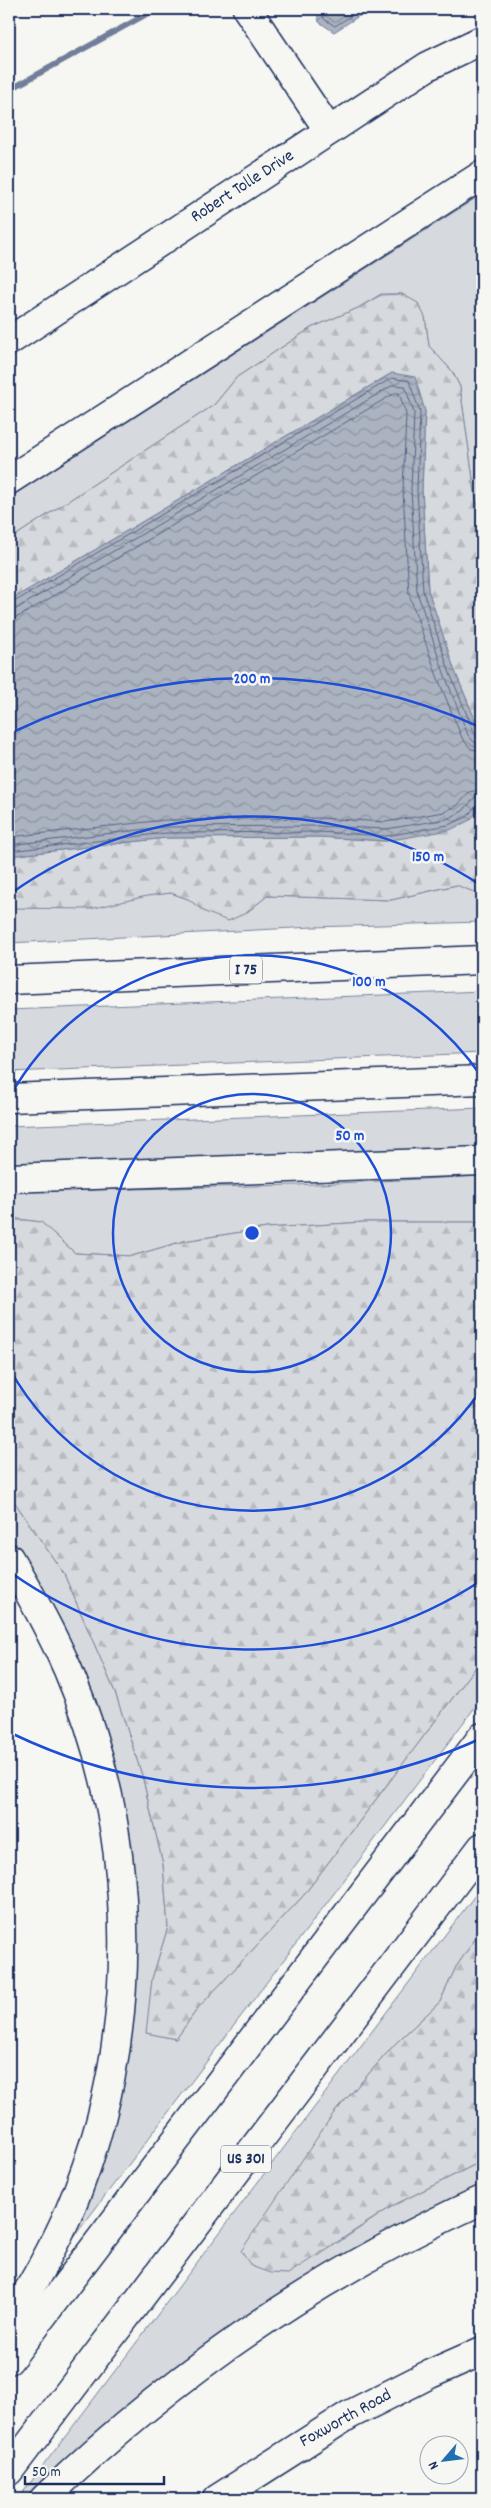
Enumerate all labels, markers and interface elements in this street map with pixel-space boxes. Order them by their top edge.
street label: Robert Tolle Drive [186,144,300,230]
text: 200 m [234,669,270,691]
text: 150 m [412,847,444,869]
road number: I 75 [230,956,262,984]
text: 100 m [352,972,386,994]
text: 50 m [336,1126,364,1148]
centre of rings [243,1224,261,1242]
road number: US 301 [221,2146,271,2172]
street label: Foxworth Road [295,2383,397,2455]
north arrow [418,2436,468,2486]
scale bar [25,2453,164,2485]
text: N [424,2457,445,2473]
text: 50 m [32,2462,61,2484]

